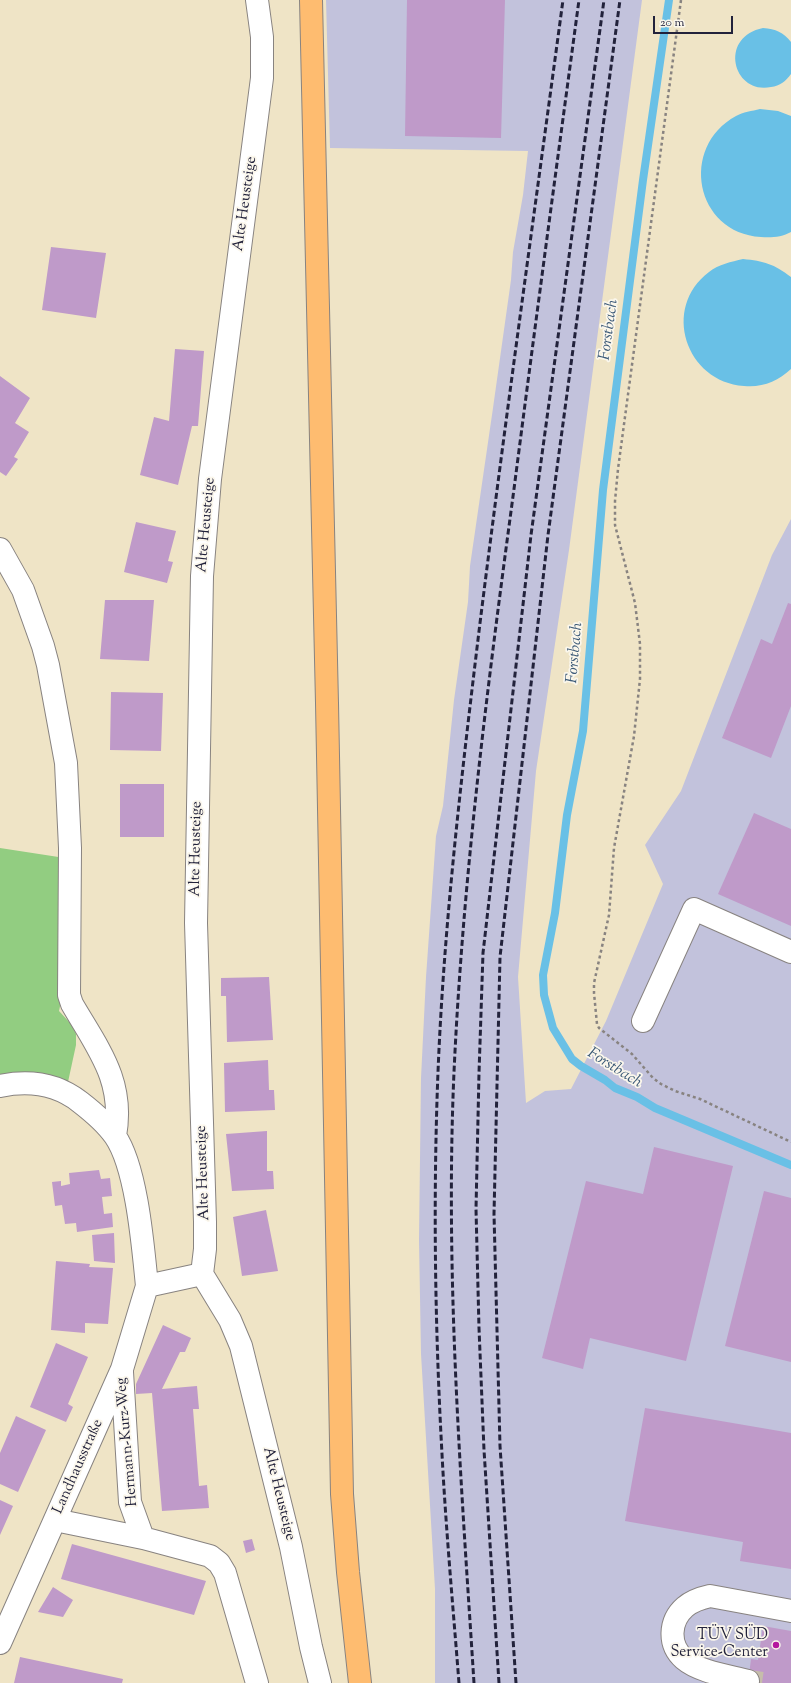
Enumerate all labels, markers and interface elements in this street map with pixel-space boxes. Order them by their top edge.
scale bar [655,8,735,34]
text: 20 m [660,14,684,32]
street label: Alte Heusteige [230,155,262,253]
water label: Forstbach [596,298,624,362]
street label: Alte Heusteige [194,477,220,573]
water label: Forstbach [564,622,588,684]
street label: Alte Heusteige [187,801,207,897]
water label: Forstbach [583,1045,645,1093]
street label: Alte Heusteige [193,1125,215,1221]
street label: Hermann-Kurz-Weg [113,1377,143,1507]
street label: Landhausstraße [50,1417,108,1517]
street label: Alte Heusteige [258,1446,298,1542]
place label: TÜV SÜD Service-Center [670,1627,768,1662]
marker: TÜV SÜD Service-Center [771,1640,781,1650]

